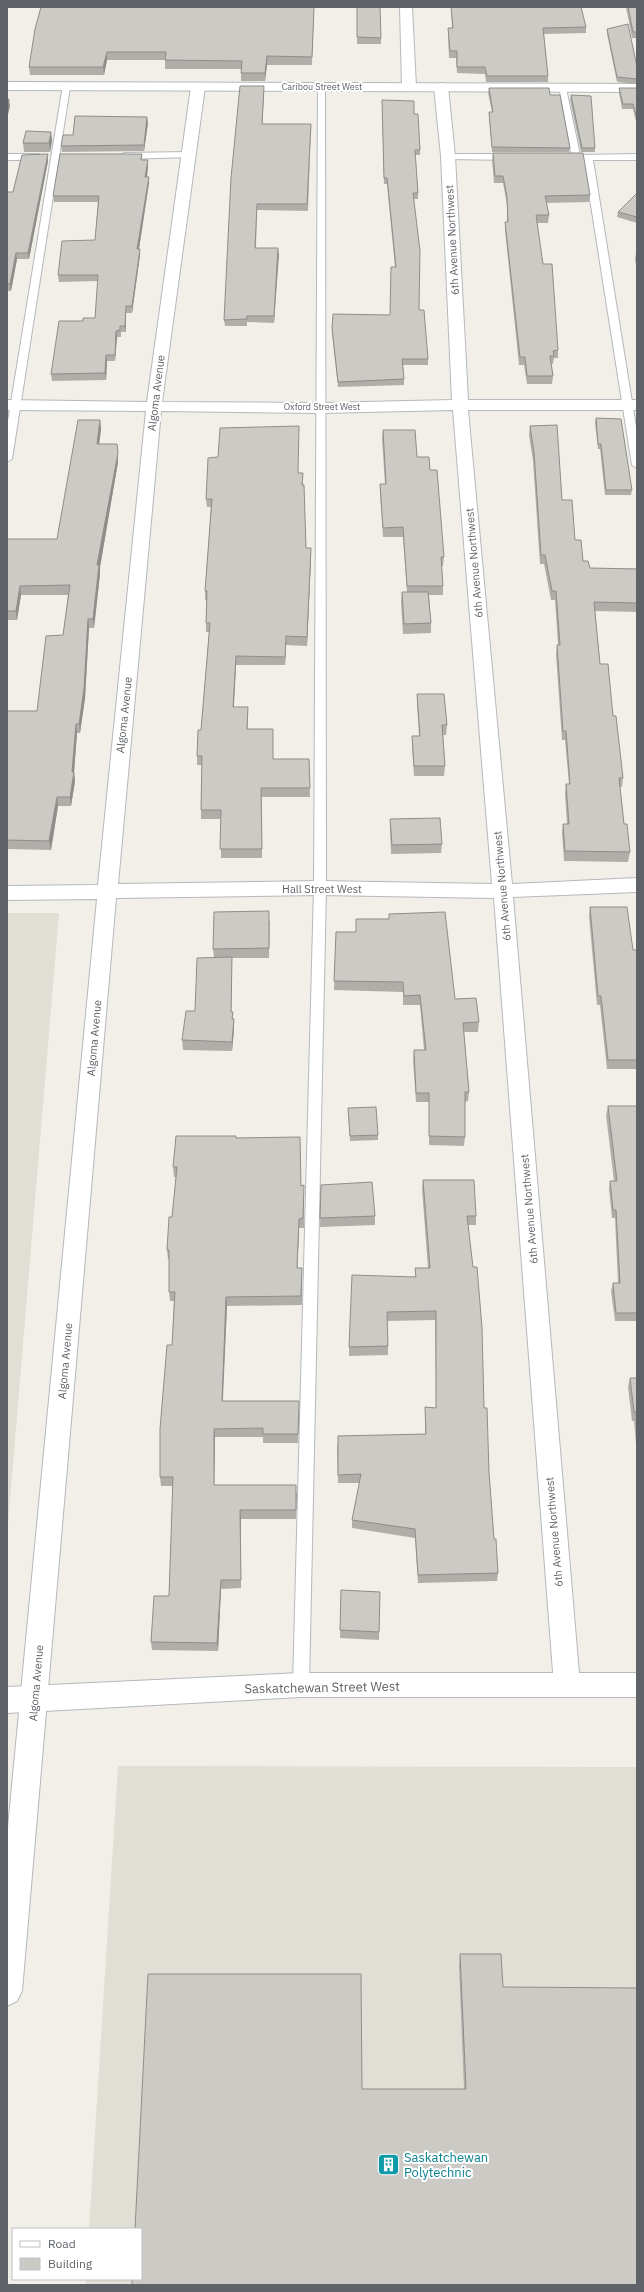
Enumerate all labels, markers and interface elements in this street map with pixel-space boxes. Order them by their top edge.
street label: Caribou Street West [282,81,362,92]
street label: 6th Avenue Northwest [442,184,462,295]
street label: Algoma Avenue [144,354,168,432]
street label: Oxford Street West [284,401,360,412]
street label: 6th Avenue Northwest [462,507,486,619]
street label: Algoma Avenue [113,676,135,754]
street label: 6th Avenue Northwest [490,830,514,942]
street label: Hall Street West [282,882,362,896]
street label: Algoma Avenue [84,999,104,1077]
street label: 6th Avenue Northwest [517,1153,541,1265]
street label: Algoma Avenue [55,1322,75,1400]
street label: 6th Avenue Northwest [542,1476,566,1588]
street label: Algoma Avenue [26,1644,46,1722]
street label: Saskatchewan Street West [244,1678,400,1697]
place label: Saskatchewan Polytechnic [404,2149,488,2181]
building icon: Saskatchewan Polytechnic [376,2151,402,2177]
legend [12,2228,142,2280]
text: Road [48,2236,76,2251]
text: Building [48,2256,93,2271]

